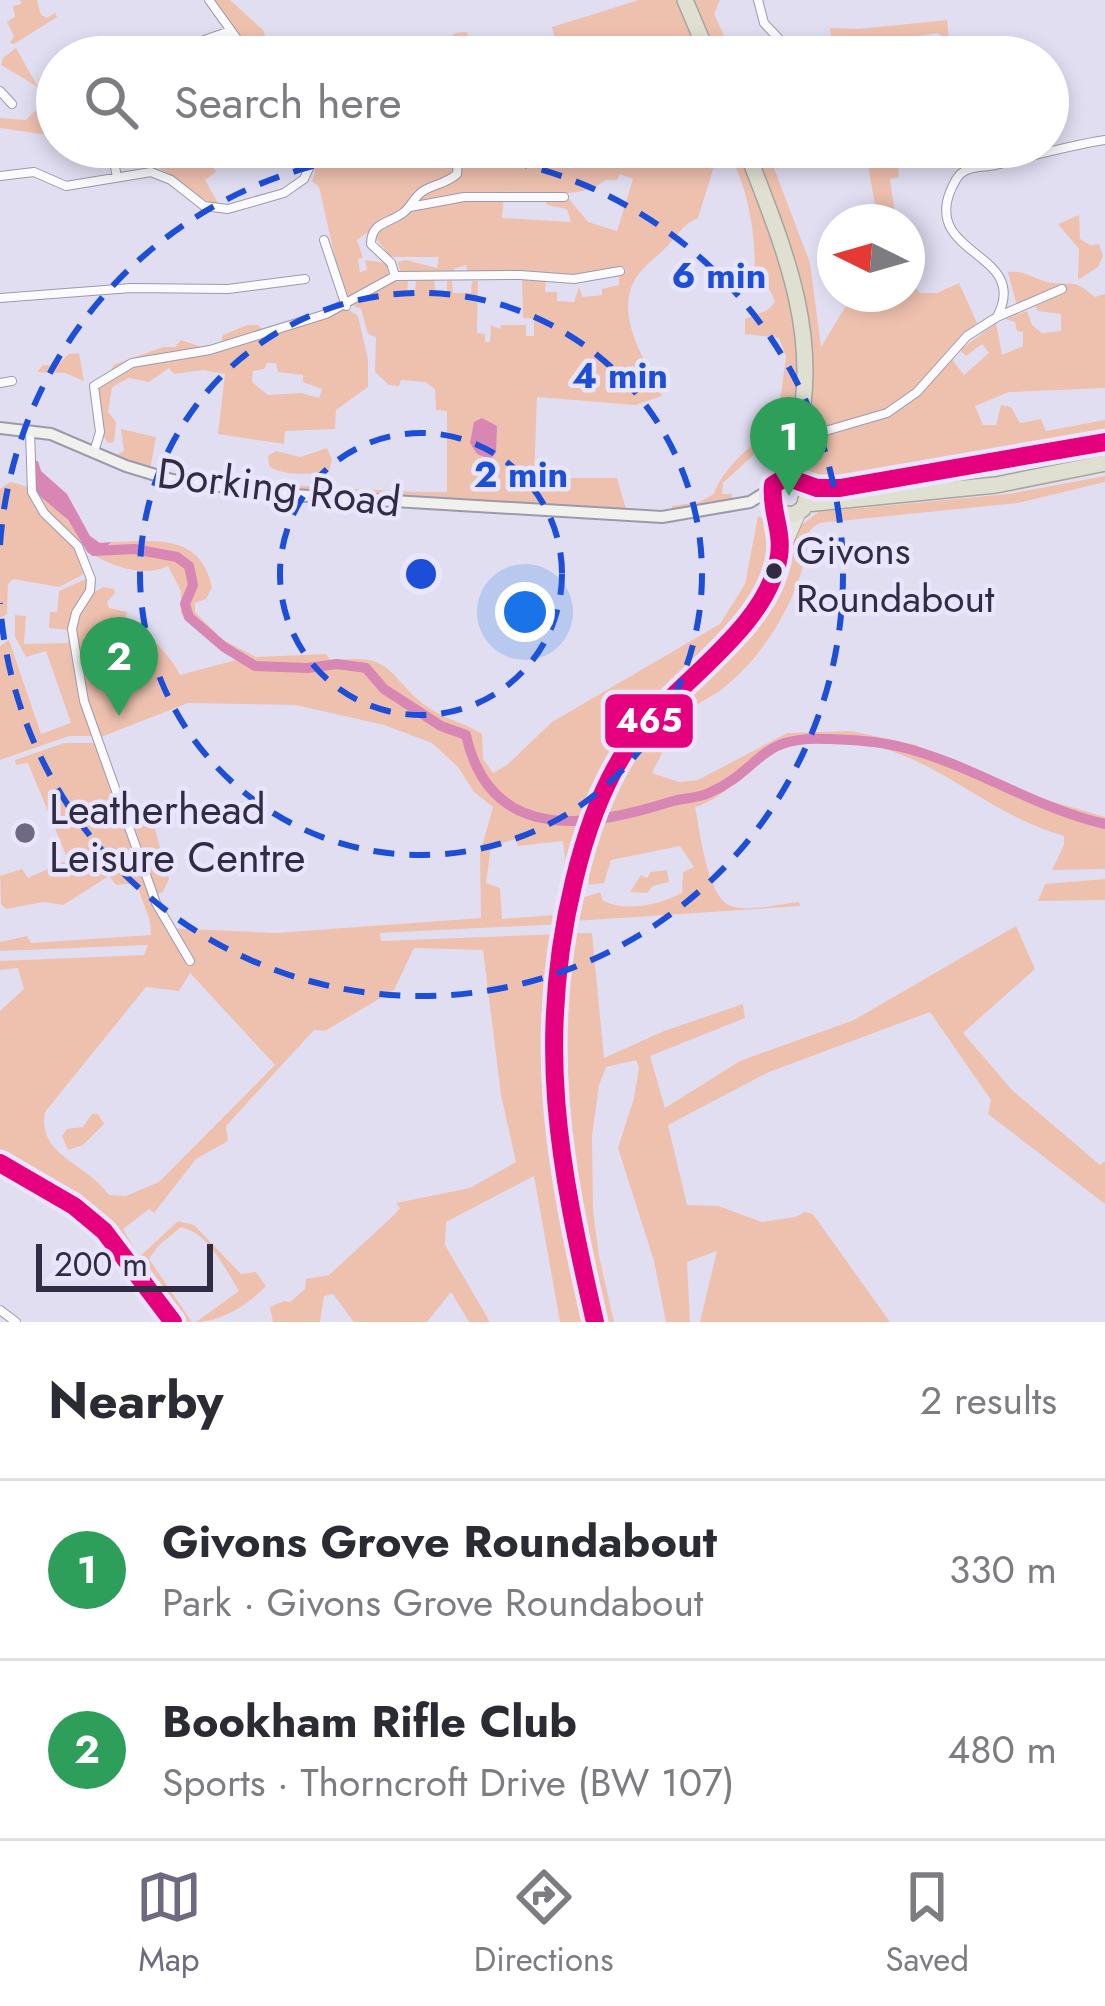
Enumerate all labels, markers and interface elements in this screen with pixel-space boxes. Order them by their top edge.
search box [36,36,1069,168]
icon: search [78,69,144,135]
text: Search here [174,70,402,135]
north arrow [817,204,925,312]
text: 6 min [671,249,767,301]
text: 4 min [572,349,668,401]
pin: 1 [750,397,828,496]
street label: Dorking Road [154,442,404,533]
text: 2 min [474,448,568,500]
place label: Givons Roundabout [796,522,995,627]
centre of rings [400,553,442,595]
marker: Givons Roundabout [763,560,785,582]
your location [495,582,555,642]
pin: 2 [80,617,158,716]
line badge: 465 [603,692,695,750]
text: 465 [616,697,682,744]
place label: Leatherhead Leisure Centre [49,779,305,888]
marker: Leatherhead Leisure Centre [12,820,38,846]
scale bar [36,1238,213,1291]
text: 200 m [54,1241,148,1288]
text: Nearby [48,1363,223,1437]
text: 2 results [920,1372,1057,1429]
text: Givons Grove Roundabout [162,1509,717,1574]
text: 1 [77,1541,97,1598]
text: 330 m [949,1541,1057,1598]
text: Park · Givons Grove Roundabout [162,1574,703,1631]
text: Bookham Rifle Club [162,1689,577,1754]
text: 2 [74,1721,100,1778]
text: 480 m [947,1721,1057,1778]
text: Sports · Thorncroft Drive (BW 107) [162,1754,735,1811]
tab: Map [136,1864,202,1983]
tab: Directions [474,1864,614,1983]
tab: Saved [885,1864,969,1983]

